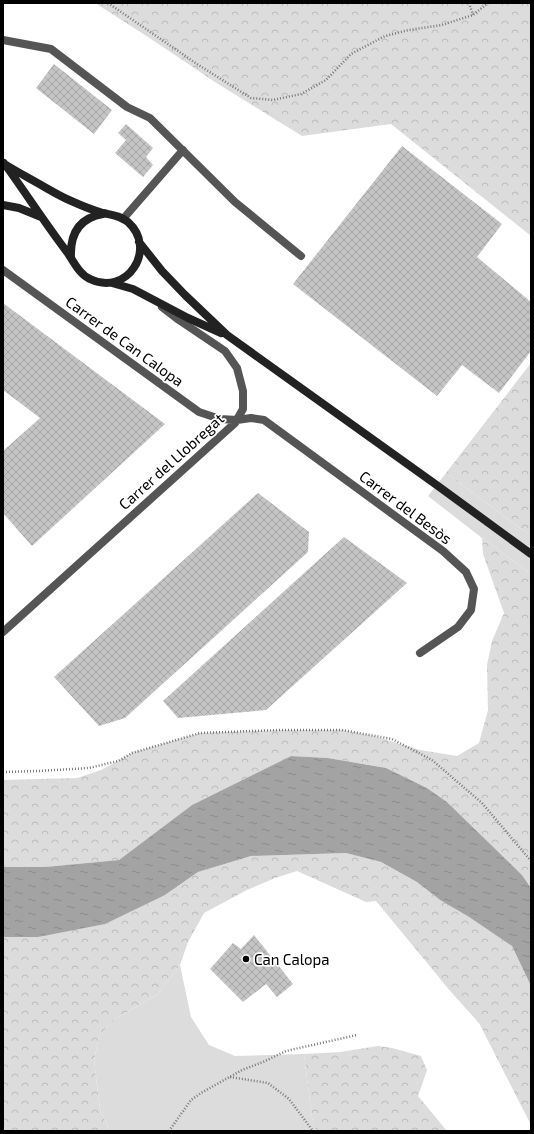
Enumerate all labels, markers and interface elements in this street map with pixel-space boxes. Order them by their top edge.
street label: Carrer de Can Calopa [63,292,187,390]
street label: Carrer del Llobregat [115,409,227,513]
street label: Carrer del Besòs [356,466,456,548]
place label: Can Calopa [254,950,330,968]
marker: Can Calopa [241,954,251,964]

